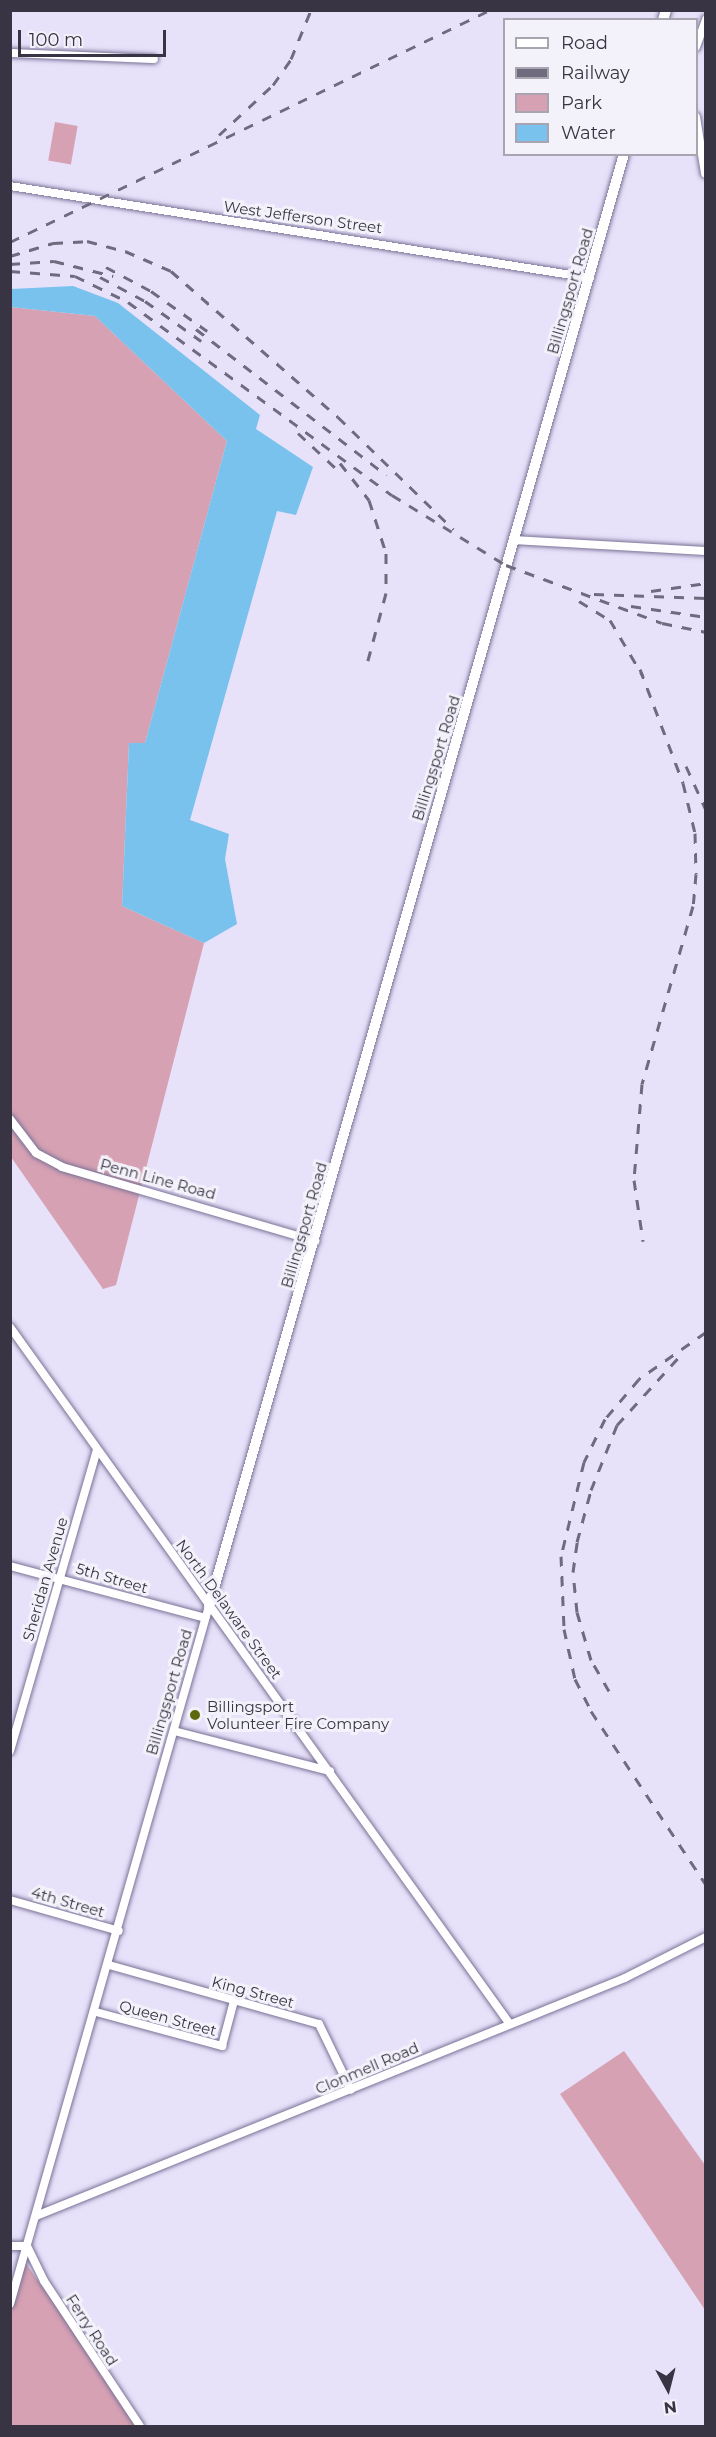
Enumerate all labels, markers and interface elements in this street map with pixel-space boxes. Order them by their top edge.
scale bar [21,18,170,56]
legend [503,18,698,156]
text: 100 m [29,29,83,51]
text: Road [561,32,608,54]
text: Railway [561,62,630,84]
text: Park [561,92,602,114]
text: Water [561,122,616,144]
street label: West Jefferson Street [222,197,384,237]
street label: Billingsport Road [543,226,597,356]
street label: Billingsport Road [408,693,464,823]
street label: Penn Line Road [98,1155,218,1203]
street label: Billingsport Road [277,1160,331,1290]
street label: Sheridan Avenue [19,1515,71,1643]
street label: North Delaware Street [172,1536,286,1682]
street label: 5th Street [74,1559,150,1597]
street label: Billingsport Road [142,1627,196,1757]
place label: Billingsport Volunteer Fire Company [207,1697,389,1732]
marker: Billingsport Volunteer Fire Company [188,1708,202,1722]
street label: 4th Street [29,1883,107,1921]
street label: King Street [210,1972,296,2012]
street label: Queen Street [117,1996,219,2040]
street label: Clonmell Road [313,2038,421,2098]
street label: Ferry Road [62,2291,122,2369]
north arrow [638,2359,698,2419]
text: N [663,2397,678,2418]

